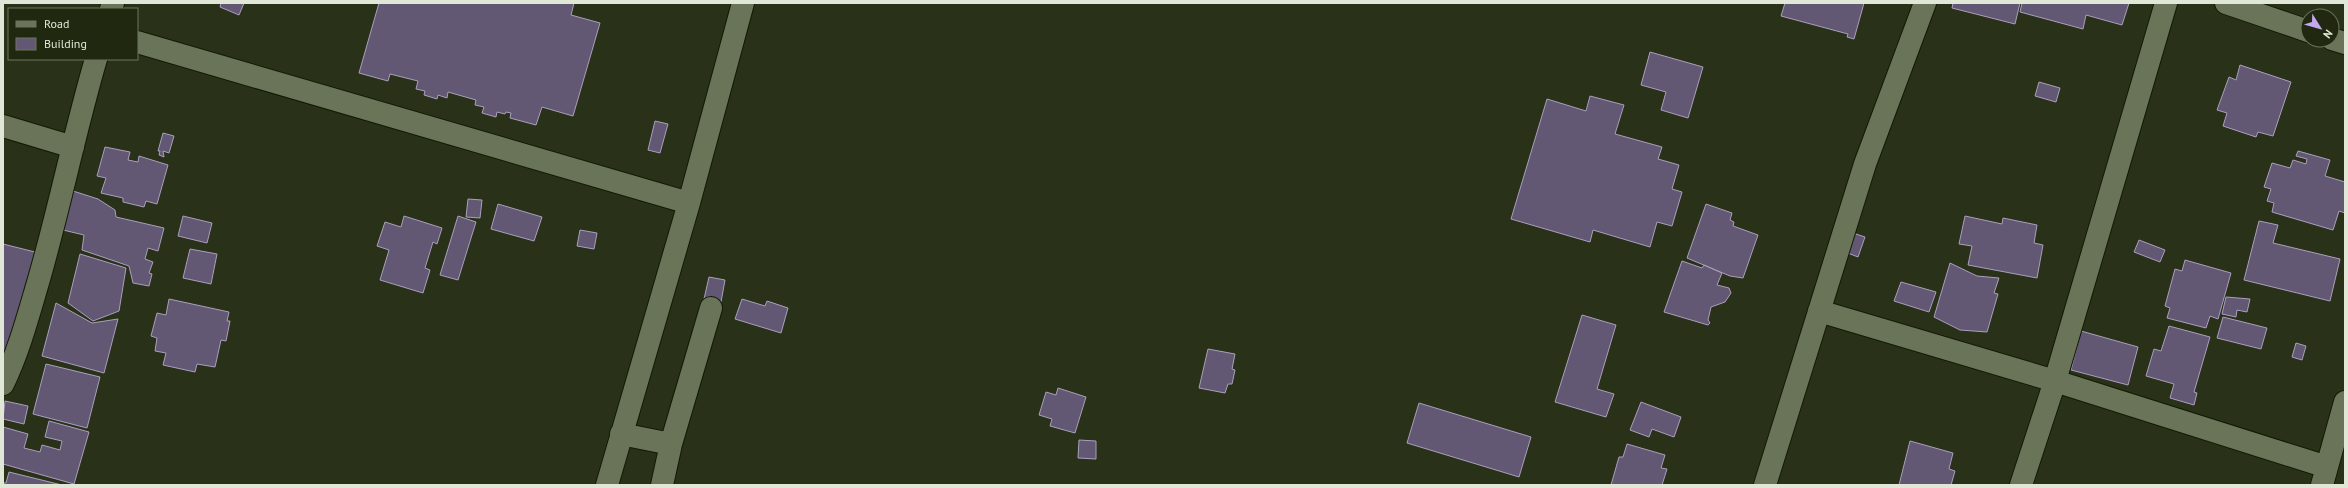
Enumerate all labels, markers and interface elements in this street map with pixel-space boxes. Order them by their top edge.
legend [8,8,138,60]
north arrow [2300,8,2340,48]
text: Road [44,16,69,31]
text: N [2320,27,2336,41]
text: Building [44,36,87,51]

